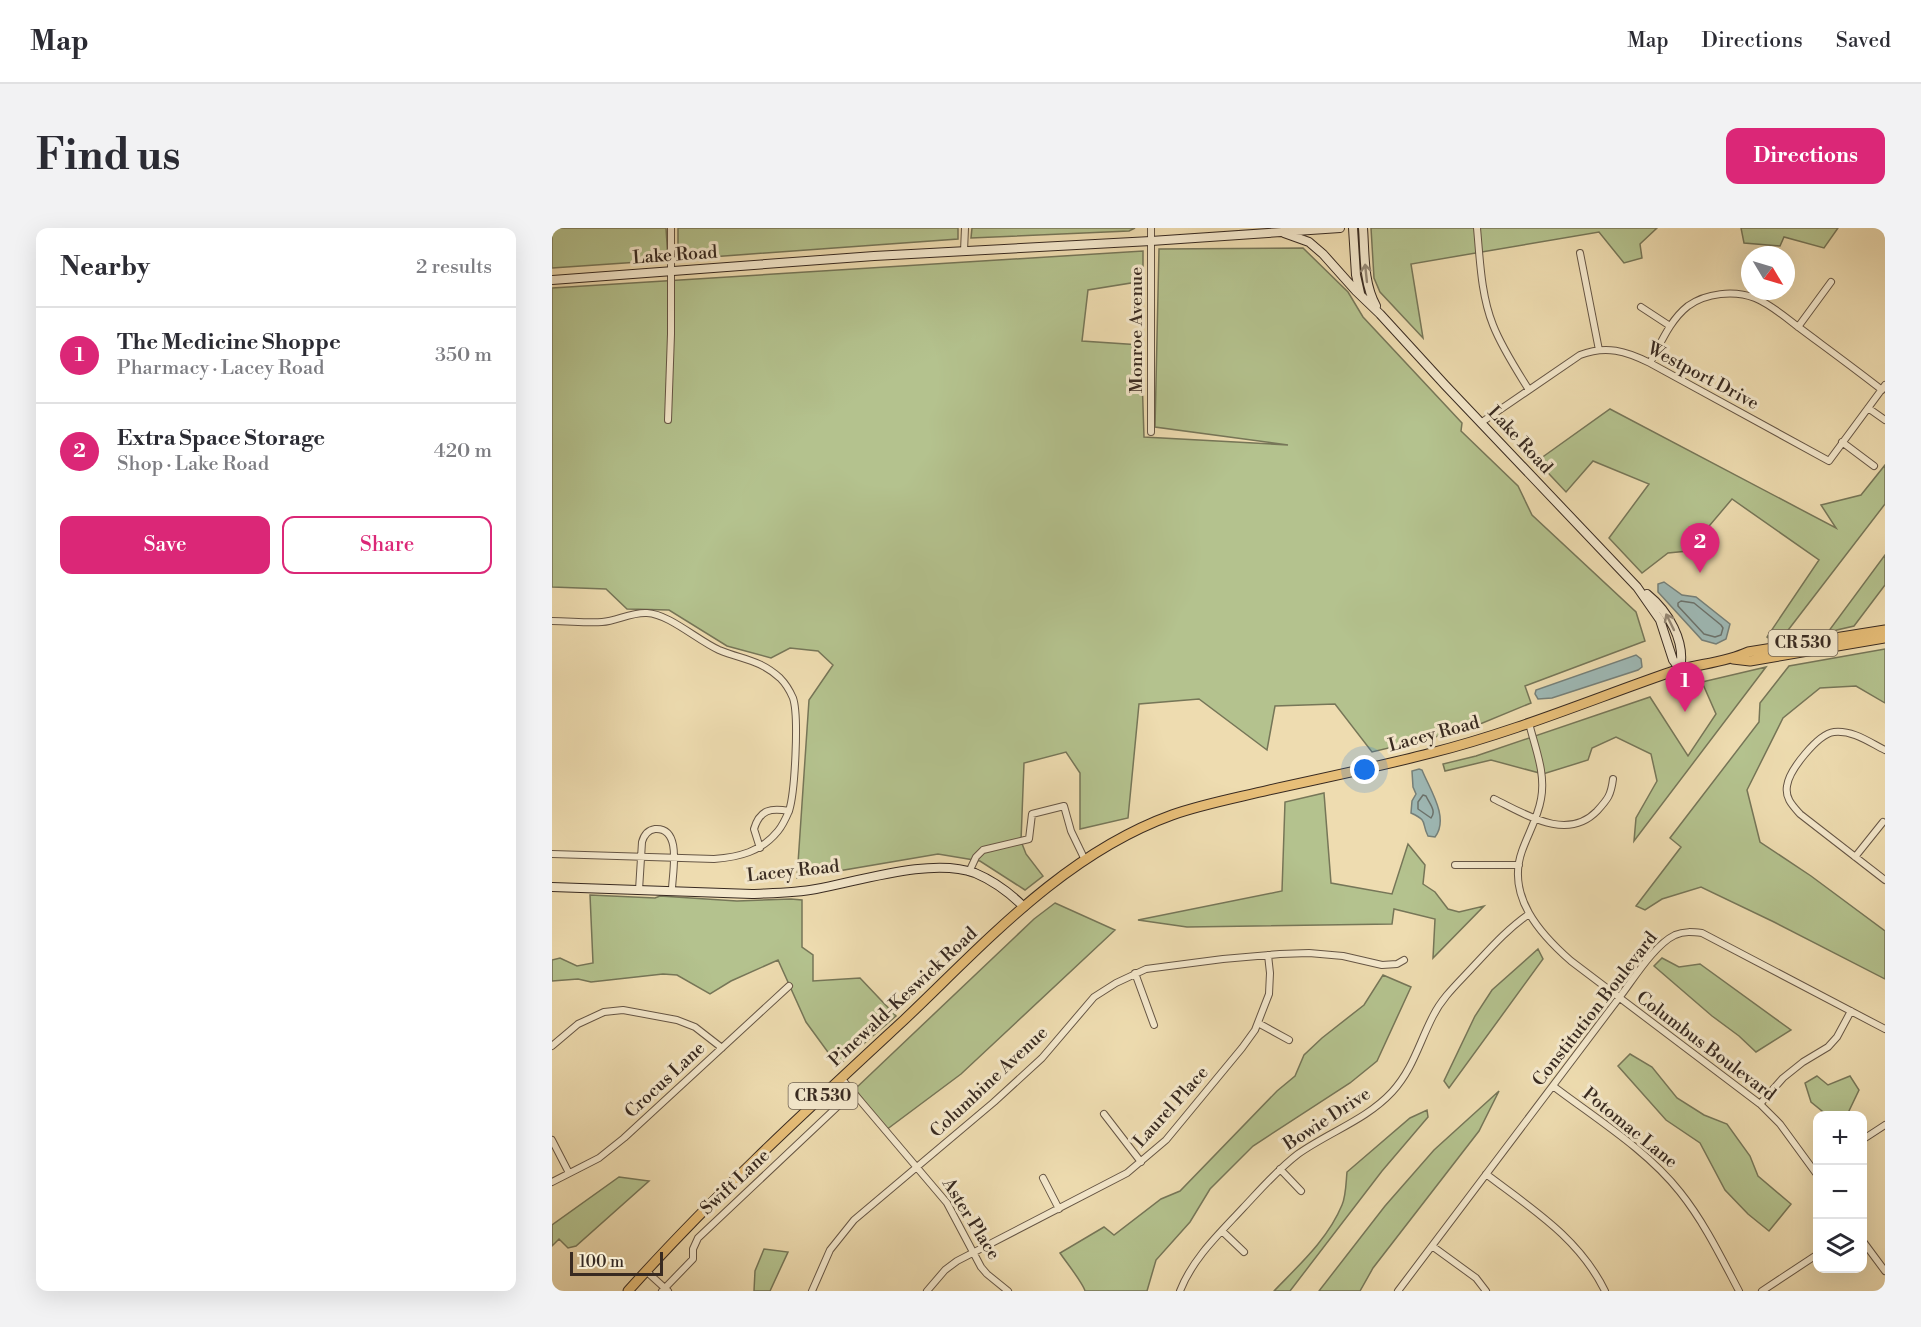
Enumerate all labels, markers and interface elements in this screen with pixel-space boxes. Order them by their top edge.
text: Map [30,24,89,59]
text: Map [1627,28,1669,54]
text: Directions [1702,28,1803,54]
text: Saved [1836,28,1891,54]
button: Directions [1726,128,1885,184]
text: Find us [36,130,180,183]
street label: Lake Road [632,241,719,269]
north arrow [1741,246,1795,300]
text: Nearby [60,251,150,283]
text: 2 results [416,255,492,280]
one-way arrow [1360,263,1371,283]
street label: Monroe Avenue [1125,267,1148,393]
text: The Medicine Shoppe [117,329,341,356]
street label: Westport Drive [1642,336,1763,415]
text: 1 [75,343,84,368]
text: 350 m [435,343,492,368]
text: Pharmacy · Lacey Road [117,356,324,381]
street label: Lake Road [1483,401,1558,479]
text: Extra Space Storage [117,425,325,452]
text: 2 [73,439,86,464]
text: 420 m [434,439,492,464]
text: Shop · Lake Road [117,452,269,477]
button: Save [60,516,270,574]
button: Share [282,516,492,574]
pin: 2 [1680,524,1720,573]
one-way arrow [1664,613,1676,631]
road number: CR 530 [1768,630,1838,656]
pin: 1 [1666,662,1704,712]
street label: Lacey Road [1386,711,1483,757]
your location [1350,755,1379,784]
street label: Lacey Road [745,855,841,887]
street label: Pinewald-Keswick Road [824,922,983,1072]
street label: Constitution Boulevard [1527,926,1663,1091]
street label: Columbus Boulevard [1632,986,1781,1107]
street label: Columbine Avenue [925,1021,1053,1143]
street label: Crocus Lane [620,1037,710,1123]
street label: Laurel Place [1128,1061,1214,1153]
street label: Bowie Drive [1278,1082,1375,1156]
road number: CR 530 [788,1083,858,1109]
street label: Potomac Lane [1578,1083,1682,1173]
map controls [1813,1111,1867,1273]
button: + [1813,1111,1867,1165]
street label: Swift Lane [696,1144,774,1220]
button: − [1813,1165,1867,1219]
street label: Aster Place [936,1173,1005,1264]
button: layers [1813,1219,1867,1273]
scale bar [570,1249,663,1276]
text: 100 m [579,1252,624,1272]

